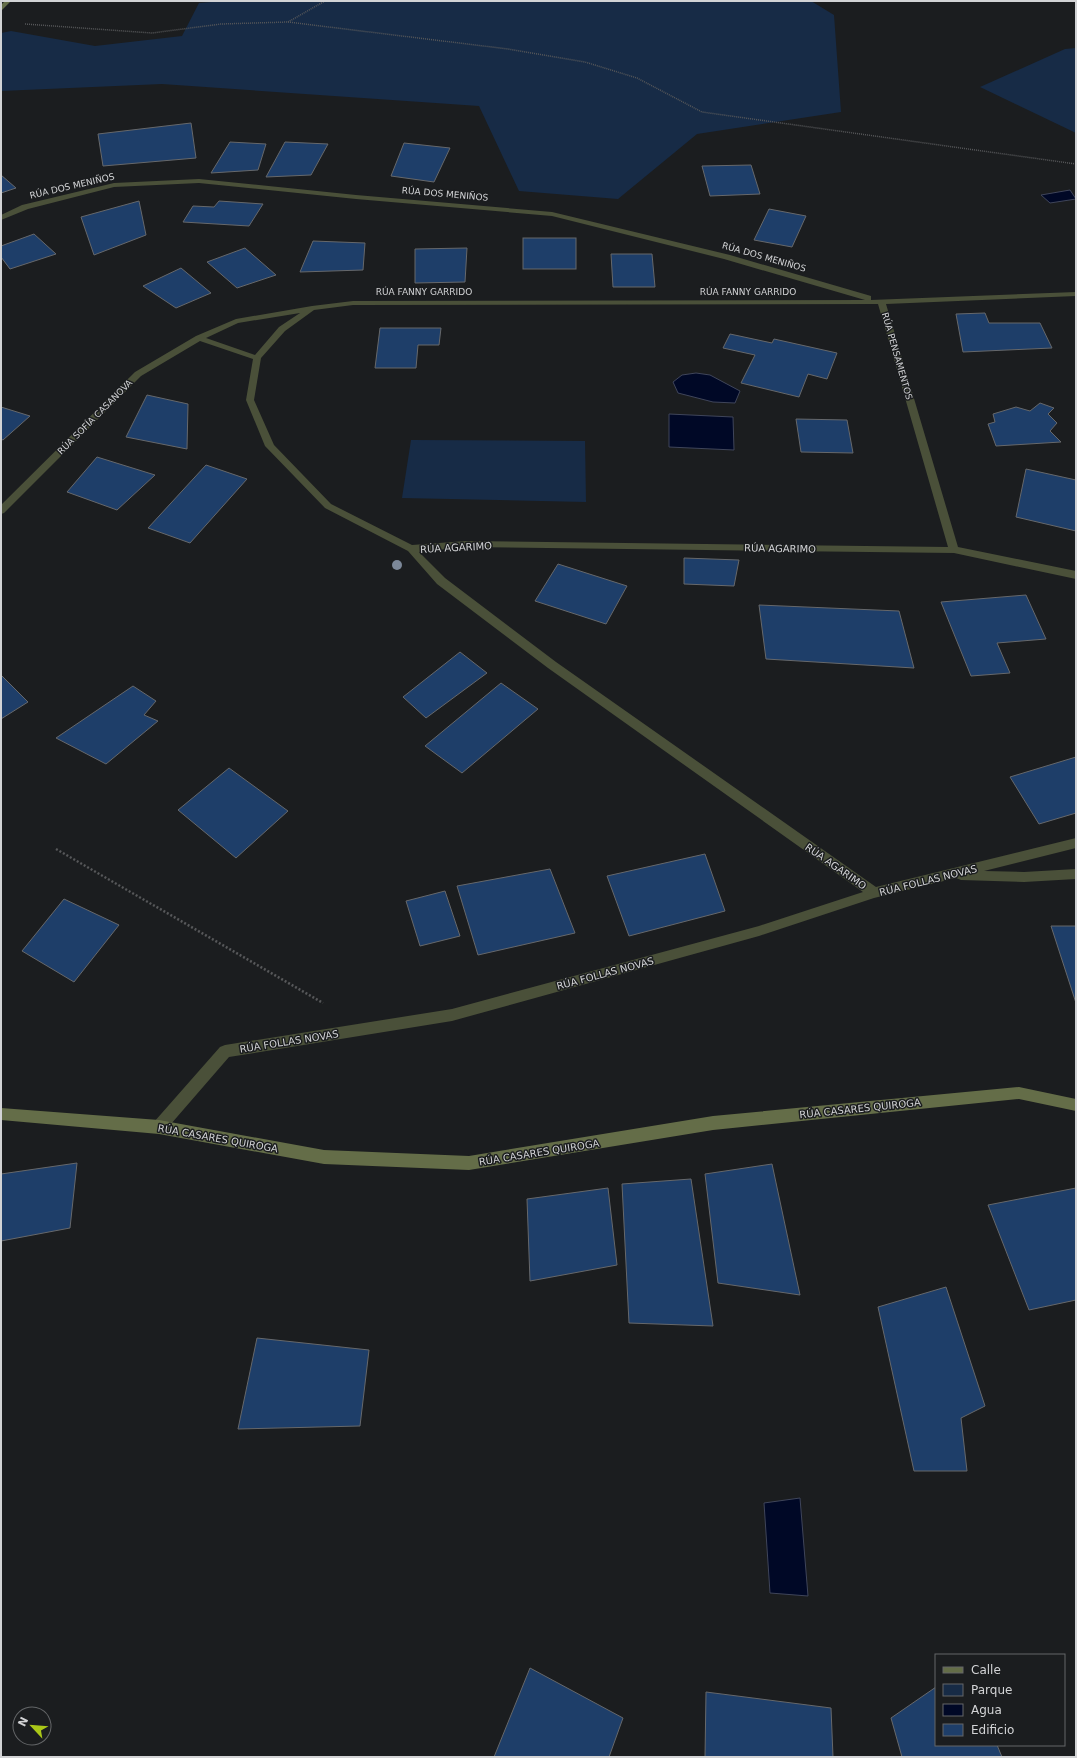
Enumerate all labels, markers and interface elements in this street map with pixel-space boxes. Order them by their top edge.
street label: RÚA DOS MENIÑOS [28,170,116,201]
street label: RÚA DOS MENIÑOS [401,184,489,203]
street label: RÚA DOS MENIÑOS [721,239,808,274]
street label: RÚA FANNY GARRIDO [376,286,472,297]
street label: RÚA FANNY GARRIDO [700,286,796,297]
street label: RÚA PENSAMENTOS [880,311,915,401]
street label: RÚA SOFÍA CASANOVA [55,376,135,456]
street label: RÚA AGARIMO [420,539,492,555]
street label: RÚA AGARIMO [744,541,816,555]
street label: RÚA AGARIMO [803,840,869,892]
street label: RÚA FOLLAS NOVAS [878,862,978,898]
street label: RÚA FOLLAS NOVAS [555,954,655,992]
street label: RÚA FOLLAS NOVAS [239,1027,339,1055]
street label: RÚA CASARES QUIROGA [799,1096,921,1120]
street label: RÚA CASARES QUIROGA [157,1122,279,1155]
street label: RÚA CASARES QUIROGA [478,1137,600,1167]
legend [935,1654,1065,1746]
text: Calle [971,1663,1001,1677]
text: Parque [971,1683,1012,1697]
text: Agua [971,1703,1002,1717]
north arrow [12,1706,52,1746]
text: N [16,1715,31,1729]
text: Edificio [971,1723,1014,1737]

